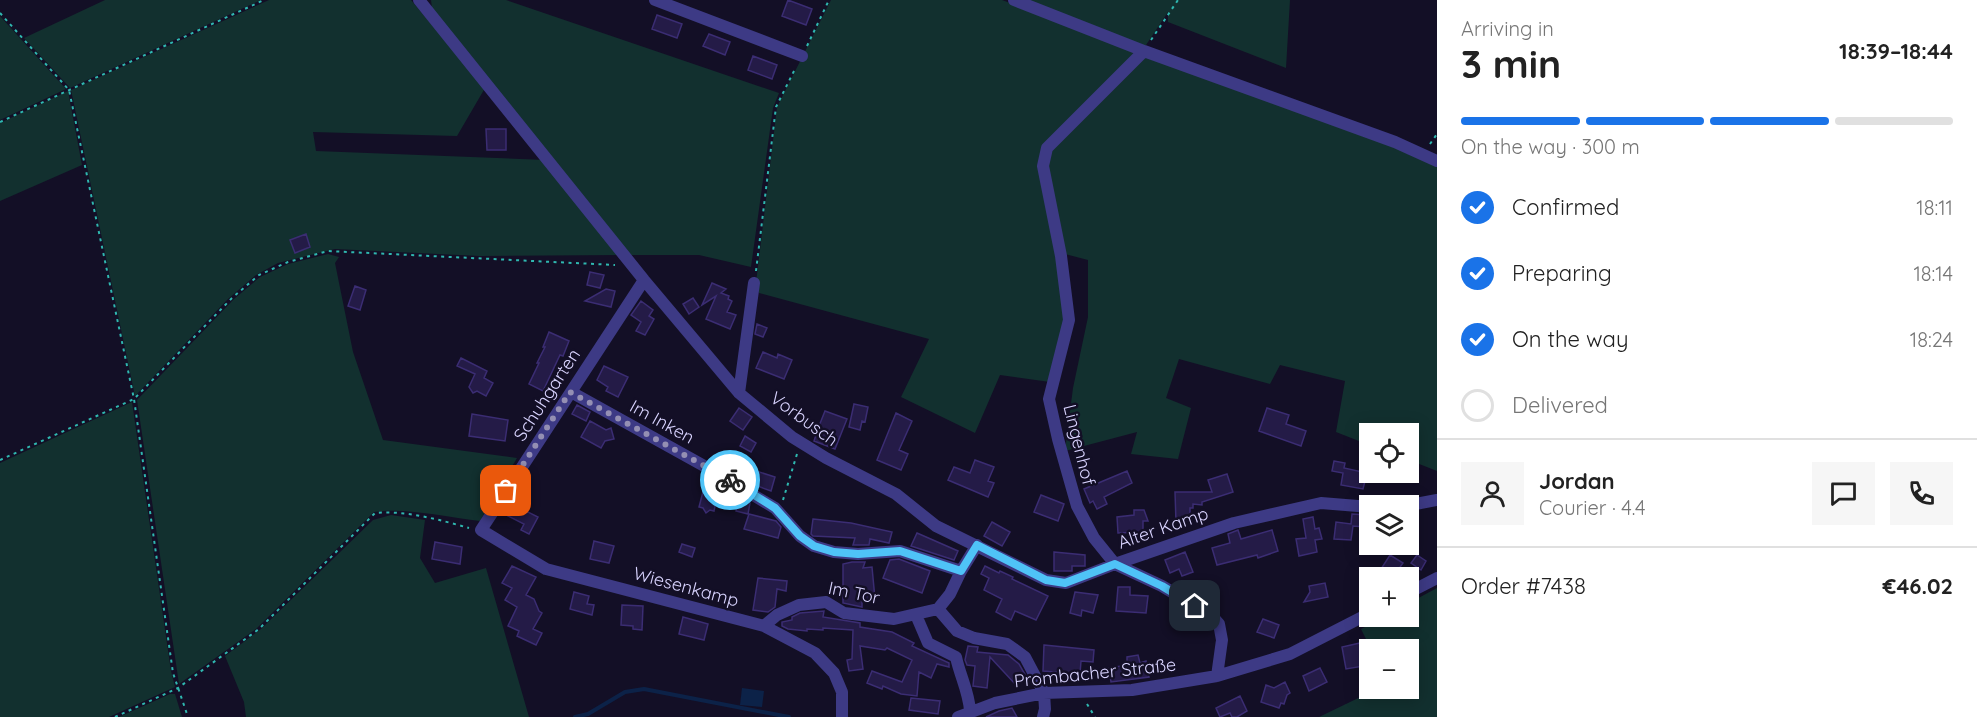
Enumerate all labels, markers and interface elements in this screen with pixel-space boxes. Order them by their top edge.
text: Arriving in [1461,16,1554,41]
text: 18:39–18:44 [1839,37,1953,65]
text: 3 min [1461,39,1561,88]
text: On the way · 300 m [1461,134,1640,159]
icon: check [1461,191,1494,224]
text: Confirmed [1512,193,1619,221]
text: 18:11 [1916,195,1953,220]
icon: check [1461,257,1494,290]
text: Preparing [1512,259,1612,287]
text: 18:14 [1913,261,1953,286]
icon: check [1461,323,1494,356]
text: On the way [1512,325,1628,353]
text: 18:24 [1910,327,1953,352]
street label: Schuhgarten [508,344,585,445]
street label: Vorbusch [766,386,843,451]
text: Delivered [1512,391,1608,419]
street label: Im Inken [626,394,699,449]
street label: Lingenhof [1058,402,1101,488]
map controls [1359,423,1419,699]
button: locate [1359,423,1419,483]
courier [700,450,760,510]
button: person [1461,462,1524,525]
button: chat [1812,462,1875,525]
button: phone [1890,462,1953,525]
icon: bike [714,464,747,497]
pin [480,465,531,516]
text: Jordan [1539,467,1615,495]
icon: bag [489,474,522,507]
button: layers [1359,495,1419,555]
text: Courier · 4.4 [1539,495,1645,520]
street label: Alter Kamp [1115,501,1211,554]
street label: Wiesenkamp [631,561,741,612]
button: + [1359,567,1419,627]
text: Order #7438 [1461,572,1586,600]
text: €46.02 [1883,572,1953,600]
street label: Im Tor [826,576,882,609]
pin [1169,580,1220,631]
icon: home [1178,589,1211,622]
button: − [1359,639,1419,699]
street label: Prombacher Straße [1013,653,1177,692]

